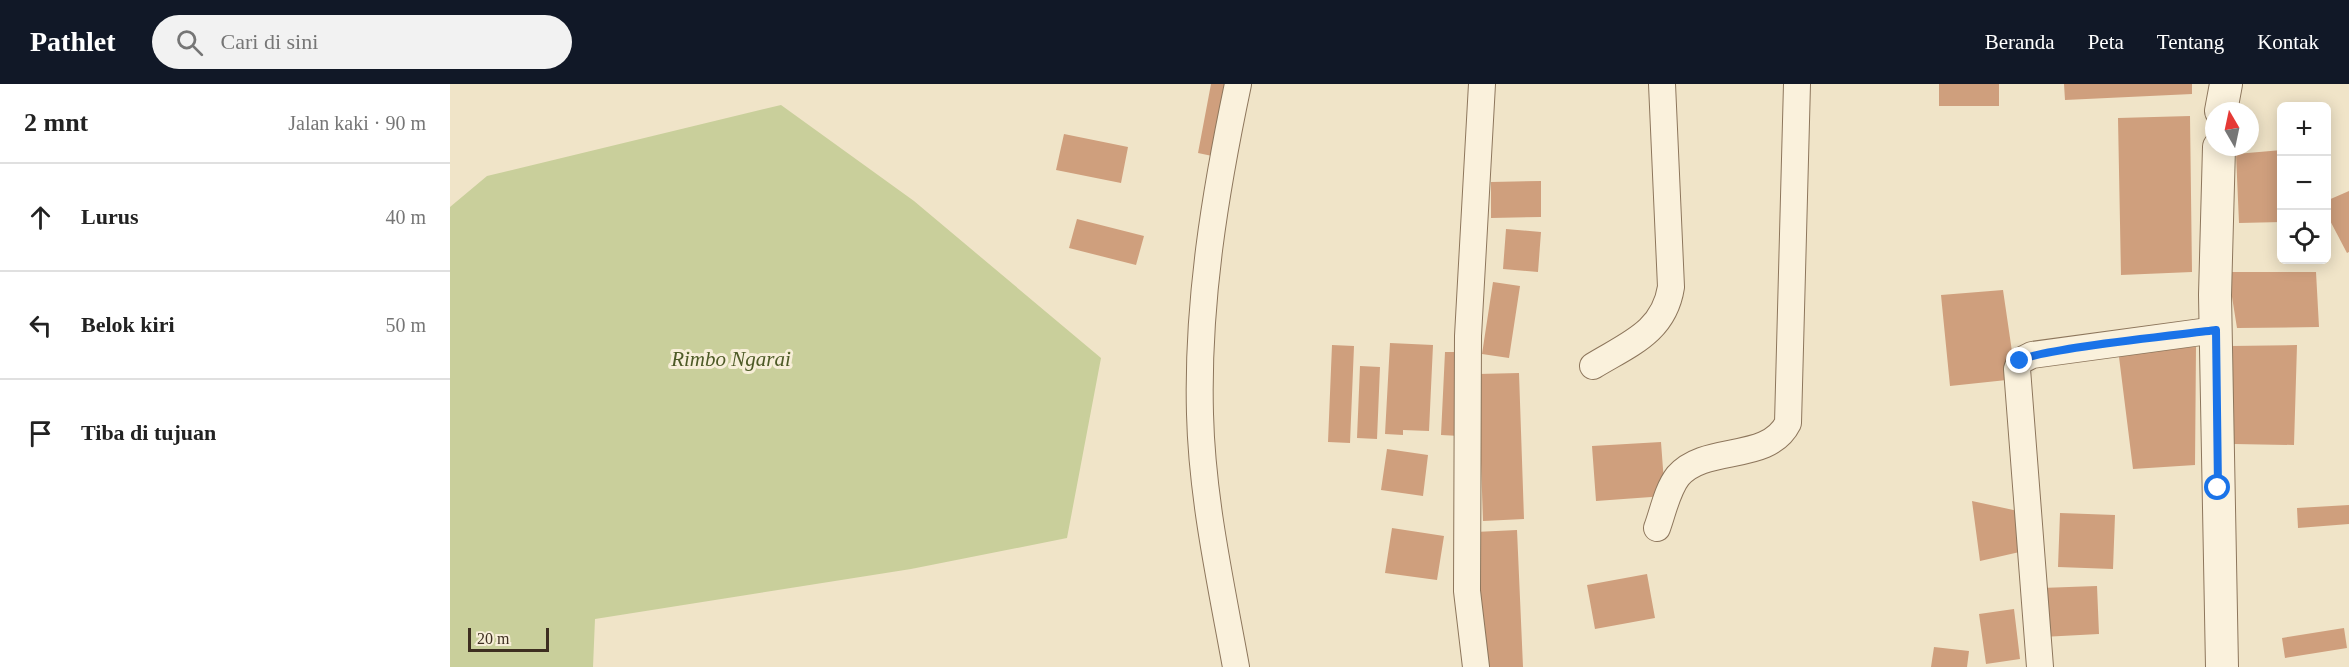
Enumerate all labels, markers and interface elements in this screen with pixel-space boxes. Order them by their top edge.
search box [152,15,572,69]
text: Pathlet [30,26,116,57]
icon: search [173,26,206,59]
text: Cari di sini [221,29,318,54]
text: Beranda [1985,30,2055,54]
text: Peta [2088,30,2124,54]
text: Tentang [2157,30,2224,54]
text: Kontak [2257,30,2319,54]
north arrow [2205,102,2259,156]
map controls [2277,102,2331,264]
button: + [2277,102,2331,156]
text: 2 mnt [24,108,88,137]
text: Jalan kaki · 90 m [288,112,426,134]
button: − [2277,156,2331,210]
icon: ahead [24,201,57,234]
text: Lurus [81,204,138,229]
text: 40 m [385,206,426,228]
button: locate [2277,210,2331,264]
icon: left [24,309,57,342]
text: Belok kiri [81,312,175,337]
text: 50 m [385,314,426,336]
park label: Rimbo Ngarai [670,347,791,371]
route end [2006,347,2032,373]
icon: arrive [24,417,57,450]
text: Tiba di tujuan [81,420,216,445]
route start [2204,474,2230,500]
scale bar [468,625,549,652]
text: 20 m [477,630,509,647]

